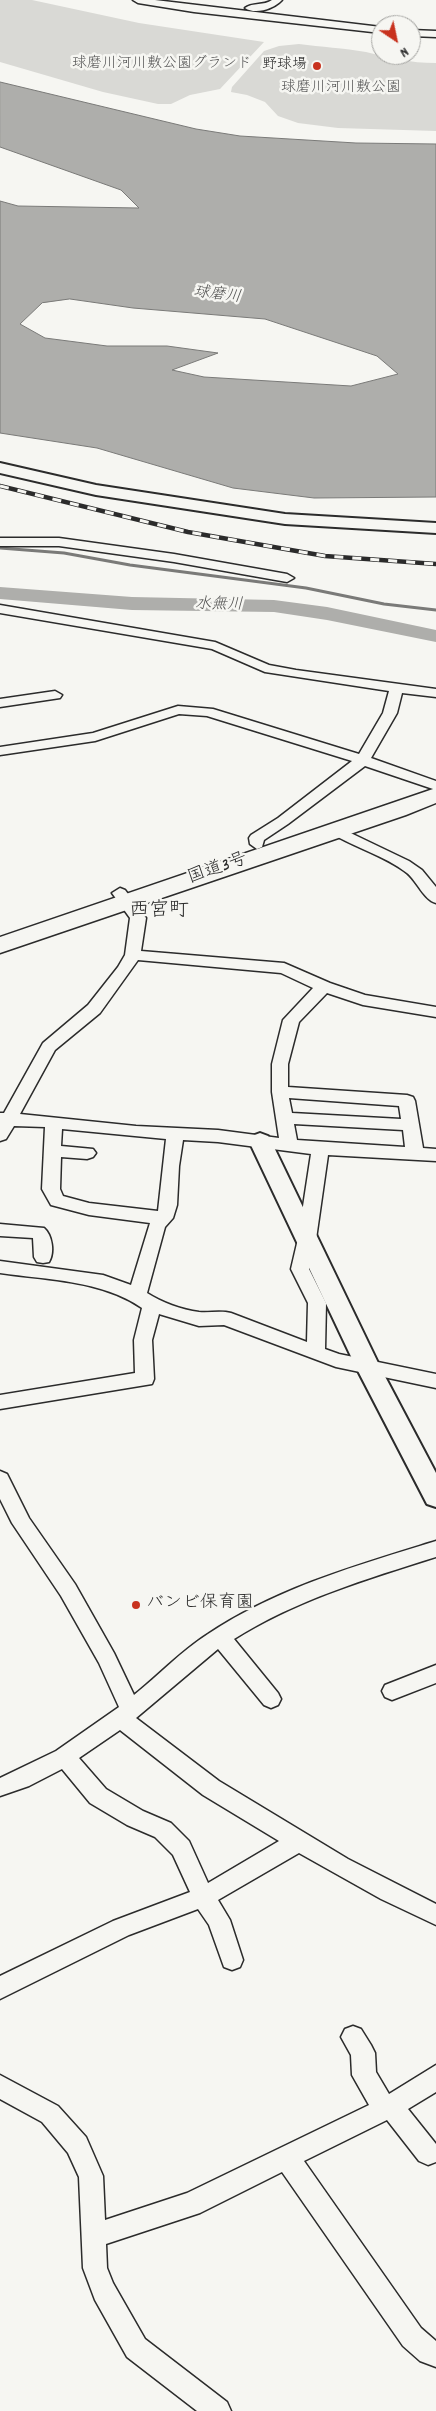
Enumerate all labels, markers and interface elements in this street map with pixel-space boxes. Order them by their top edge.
north arrow [371,15,421,65]
text: N [395,41,412,62]
park label: 球磨川河川敷公園グランド [72,56,252,74]
place label: 野球場 [262,57,307,75]
marker: 野球場 [311,60,323,72]
park label: 球磨川河川敷公園 [281,80,401,98]
water label: 球磨川 [192,284,242,308]
water label: 水無川 [195,596,243,616]
street label: 国道3号 [185,850,251,890]
district label: 西宮町 [129,900,189,924]
place label: バンビ保育園 [146,1594,254,1616]
marker: バンビ保育園 [130,1599,142,1611]

